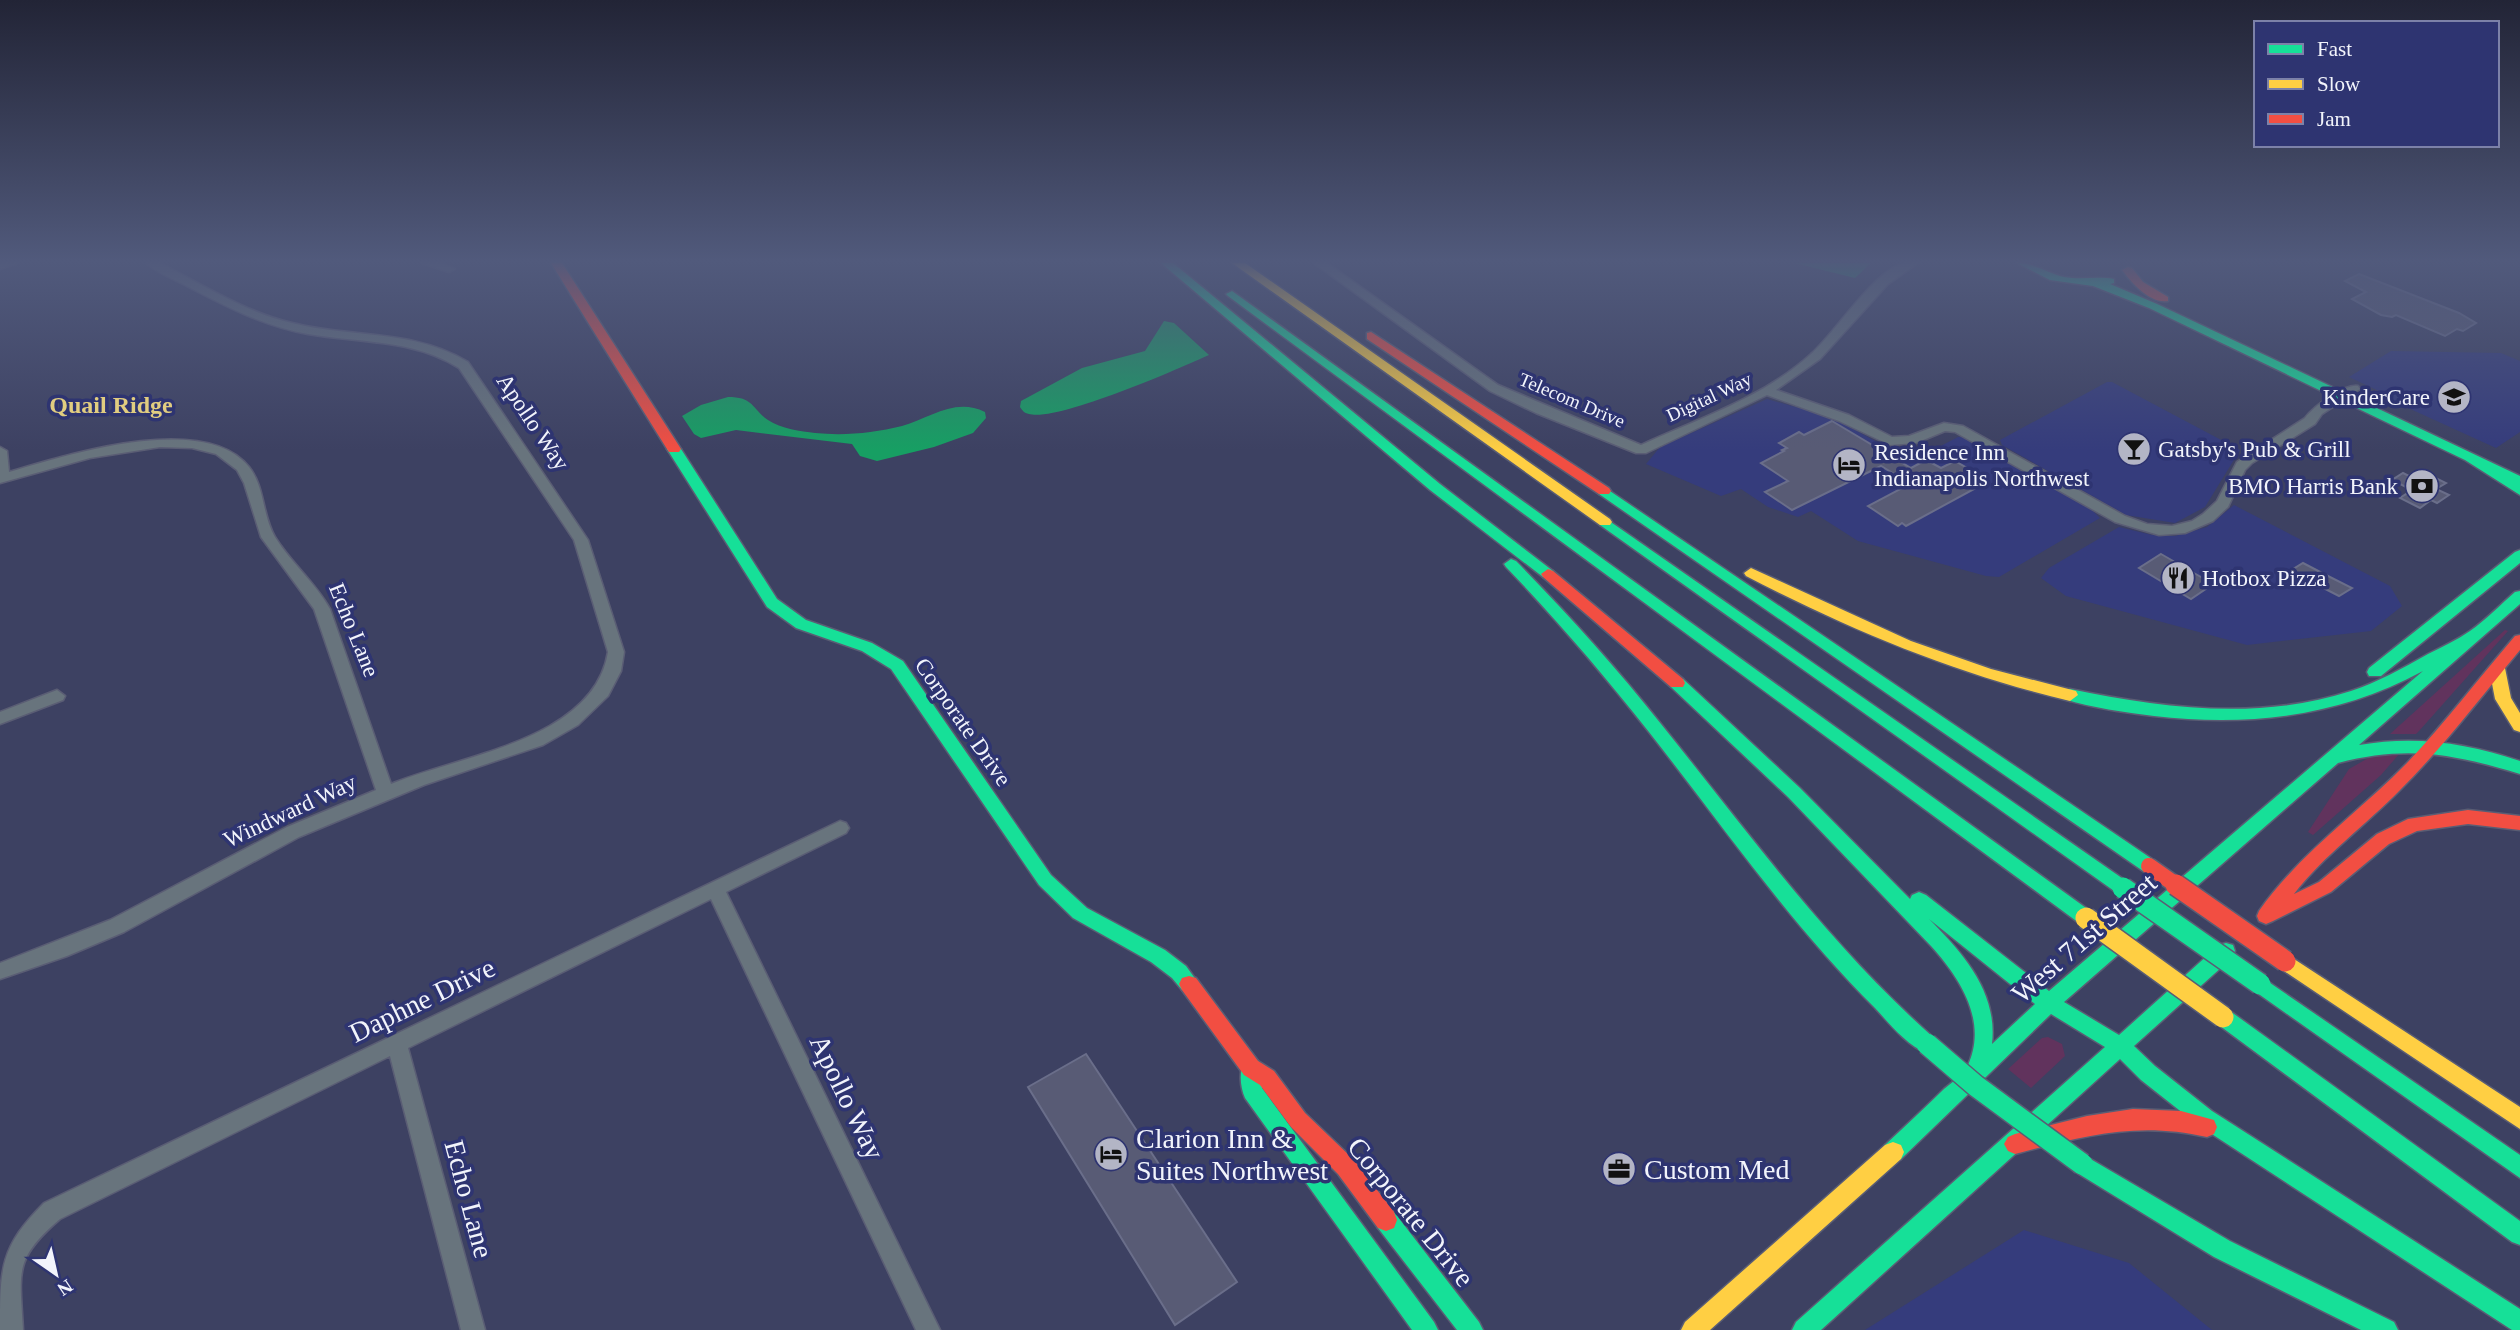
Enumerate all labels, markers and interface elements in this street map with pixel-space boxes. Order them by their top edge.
legend [2254,21,2499,147]
text: Fast [2317,37,2352,61]
text: Slow [2317,72,2361,96]
text: Jam [2317,107,2351,131]
street label: Telecom Drive [1516,368,1628,432]
street label: Digital Way [1663,368,1755,426]
street label: Apollo Way [492,369,575,475]
school or university icon: KinderCare [2435,378,2473,416]
place label: KinderCare [2323,385,2430,410]
district label: Quail Ridge [49,392,173,418]
bar icon: Gatsby's Pub & Grill [2115,430,2153,468]
place label: Gatsby's Pub & Grill [2158,437,2351,462]
place label: Residence Inn Indianapolis Northwest [1874,440,2090,491]
hotel icon: Residence Inn Indianapolis Northwest [1830,446,1868,484]
bank icon: BMO Harris Bank [2403,467,2441,505]
place label: BMO Harris Bank [2228,474,2398,499]
restaurant icon: Hotbox Pizza [2159,559,2197,597]
place label: Hotbox Pizza [2202,566,2327,591]
street label: Echo Lane [324,579,384,681]
street label: Corporate Drive [910,653,1016,791]
street label: Windward Way [220,769,361,853]
street label: West 71st Street [2005,867,2163,1009]
street label: Daphne Drive [344,951,500,1049]
street label: Apollo Way [804,1030,890,1164]
place label: Clarion Inn & Suites Northwest [1136,1123,1328,1186]
street label: Corporate Drive [1341,1131,1481,1293]
hotel icon: Clarion Inn & Suites Northwest [1092,1135,1130,1173]
street label: Echo Lane [438,1137,500,1261]
office icon: Custom Med [1600,1150,1638,1188]
place label: Custom Med [1644,1154,1789,1185]
north arrow [21,1239,91,1309]
text: N [53,1275,77,1300]

